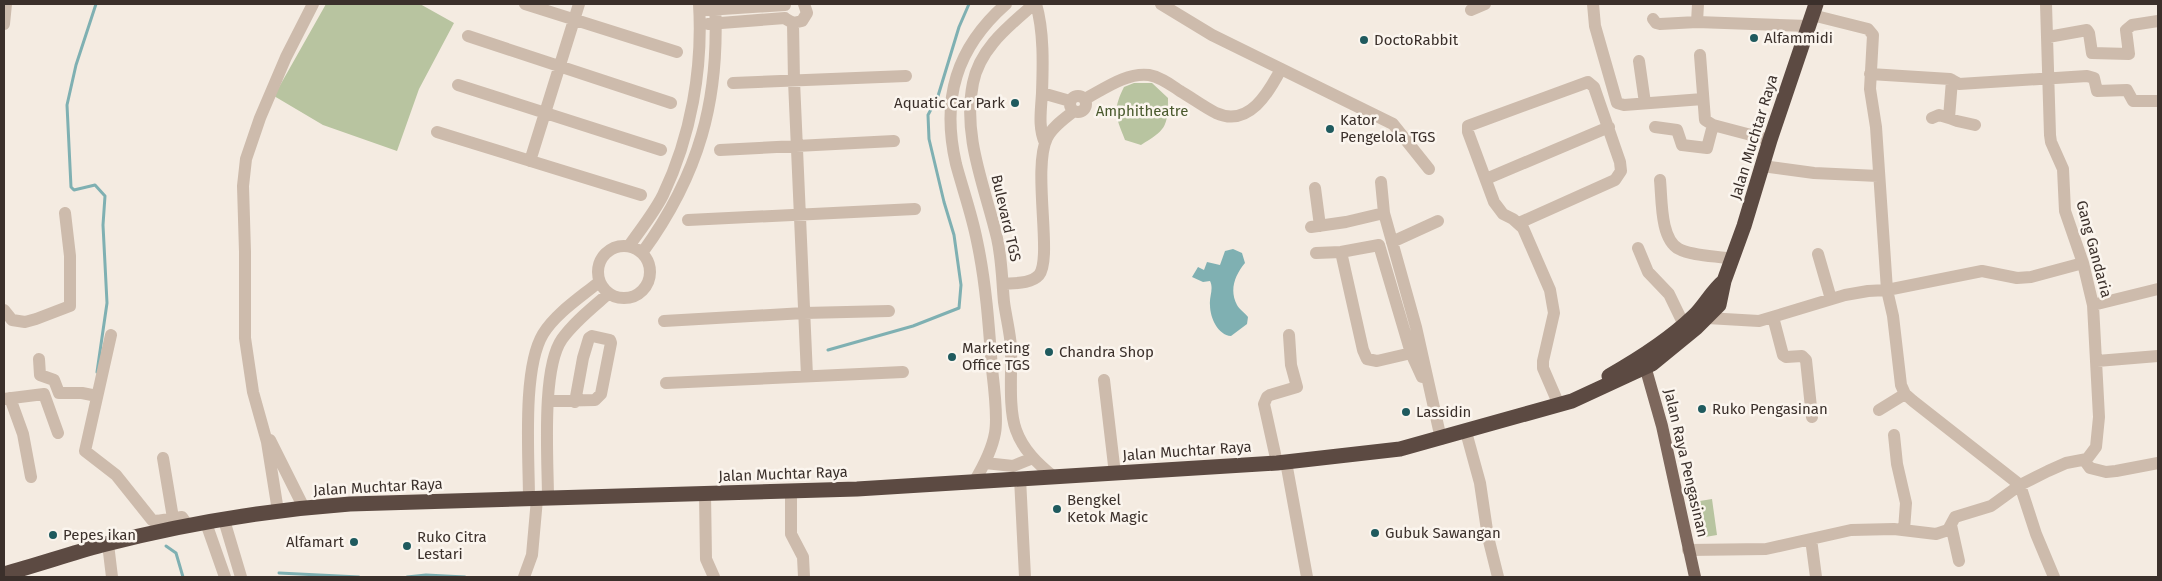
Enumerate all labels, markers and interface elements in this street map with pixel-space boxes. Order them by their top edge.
place label: Alfammidi [1764,29,1833,47]
place label: DoctoRabbit [1374,31,1459,49]
marker: Alfammidi [1748,32,1760,44]
marker: DoctoRabbit [1358,34,1370,46]
street label: Jalan Muchtar Raya [1726,72,1782,202]
place label: Aquatic Car Park [894,94,1005,112]
marker: Aquatic Car Park [1009,97,1021,109]
park label: Amphitheatre [1096,102,1188,120]
place label: Kator Pengelola TGS [1340,111,1435,146]
marker: Kator Pengelola TGS [1324,123,1336,135]
street label: Bulevard TGS [987,173,1025,263]
street label: Gang Gandaria [2072,198,2116,300]
place label: Marketing Office TGS [962,339,1030,374]
place label: Chandra Shop [1059,343,1154,361]
marker: Chandra Shop [1043,346,1055,358]
marker: Marketing Office TGS [946,351,958,363]
street label: Jalan Raya Pengasinan [1660,387,1712,539]
place label: Ruko Pengasinan [1712,400,1828,418]
place label: Lassidin [1416,403,1471,421]
marker: Ruko Pengasinan [1696,403,1708,415]
marker: Lassidin [1400,406,1412,418]
street label: Jalan Muchtar Raya [1122,438,1252,464]
street label: Jalan Muchtar Raya [718,463,848,485]
street label: Jalan Muchtar Raya [313,475,443,499]
place label: Bengkel Ketok Magic [1067,491,1148,526]
marker: Bengkel Ketok Magic [1051,503,1063,515]
place label: Gubuk Sawangan [1385,524,1501,542]
place label: Pepes ikan [63,526,136,544]
marker: Gubuk Sawangan [1369,527,1381,539]
place label: Ruko Citra Lestari [417,528,487,563]
marker: Pepes ikan [47,529,59,541]
place label: Alfamart [286,533,345,551]
marker: Alfamart [348,536,360,548]
marker: Ruko Citra Lestari [401,540,413,552]

